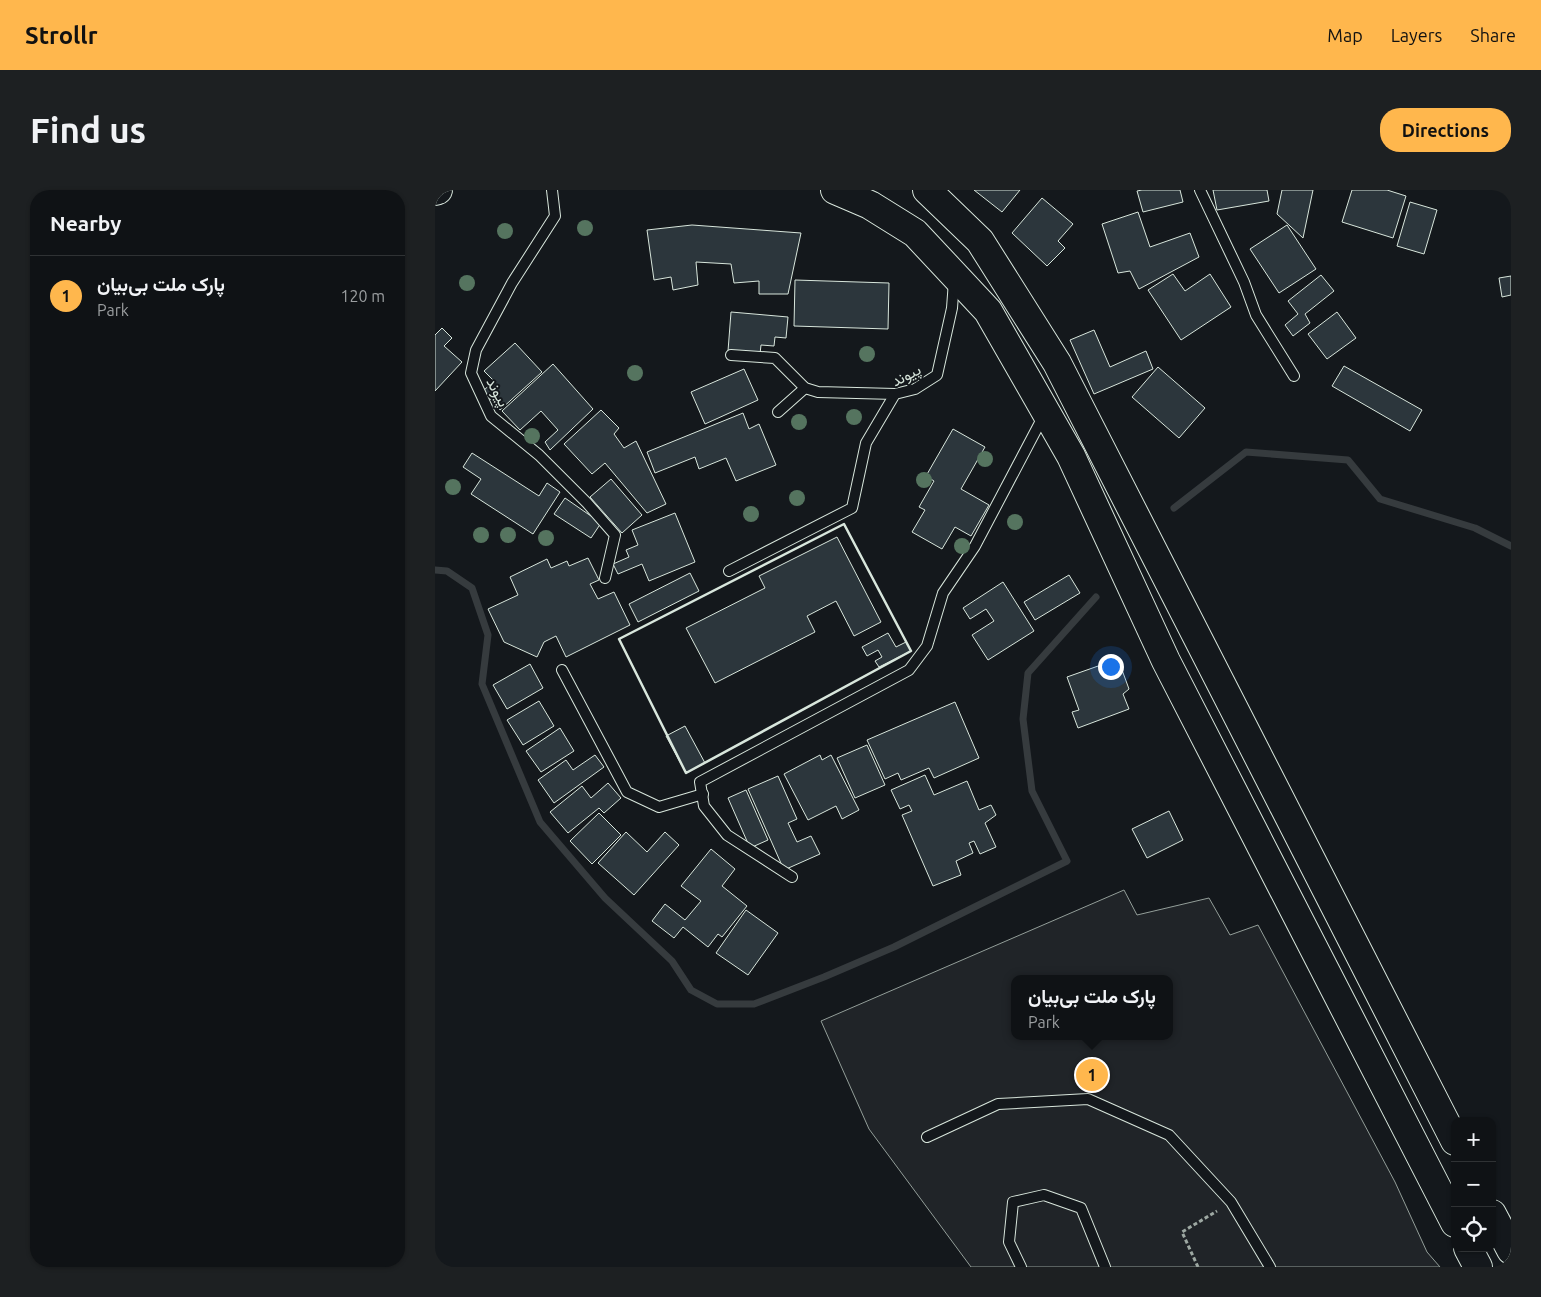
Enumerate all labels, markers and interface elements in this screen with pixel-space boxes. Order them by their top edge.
text: Strollr [25,22,98,49]
text: Map [1327,25,1363,45]
text: Layers [1391,25,1442,45]
text: Share [1470,25,1516,45]
button: Directions [1380,108,1511,152]
text: Find us [30,110,146,150]
text: Nearby [50,211,121,235]
text: پارک ملت بی‌بیان [97,273,225,295]
text: 1 [61,287,71,305]
text: 120 m [340,287,385,305]
text: Park [97,301,129,319]
street label: پیوند [889,361,924,391]
street label: پیوند [482,375,513,410]
your location [1098,654,1124,680]
popup [1011,975,1173,1040]
text: پارک ملت بی‌بیان [1028,985,1156,1007]
text: Park [1028,1013,1060,1031]
pin: 1 [1076,1056,1108,1094]
map controls [1451,1117,1496,1252]
button: + [1451,1117,1496,1162]
button: − [1451,1162,1496,1207]
button: locate [1451,1207,1496,1252]

